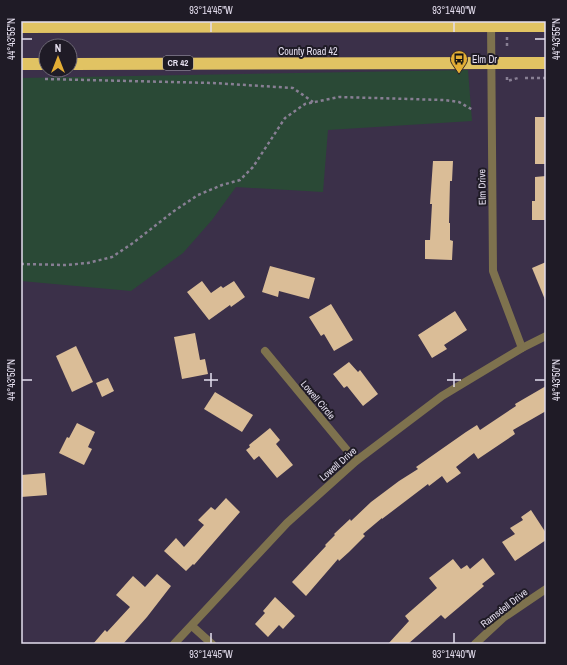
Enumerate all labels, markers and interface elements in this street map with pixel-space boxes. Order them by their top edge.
text: 93°14'45"W [189,4,233,17]
text: 93°14'40"W [432,4,476,17]
text: 44°43'55"N [5,18,18,60]
text: 44°43'55"N [550,18,563,60]
north arrow [38,38,78,78]
text: N [55,41,61,55]
street label: County Road 42 [278,45,338,58]
bus stop icon: Elm Dr [449,49,469,74]
place label: Elm Dr [472,53,497,66]
road number: CR 42 [163,56,193,70]
street label: Elm Drive [475,168,489,205]
text: 44°43'50"N [5,359,18,401]
text: 44°43'50"N [550,359,563,401]
street label: Lowell Circle [298,378,338,422]
street label: Lowell Drive [317,444,360,484]
street label: Ramsdell Drive [478,585,530,630]
text: 93°14'45"W [189,648,233,661]
text: 93°14'40"W [432,648,476,661]

